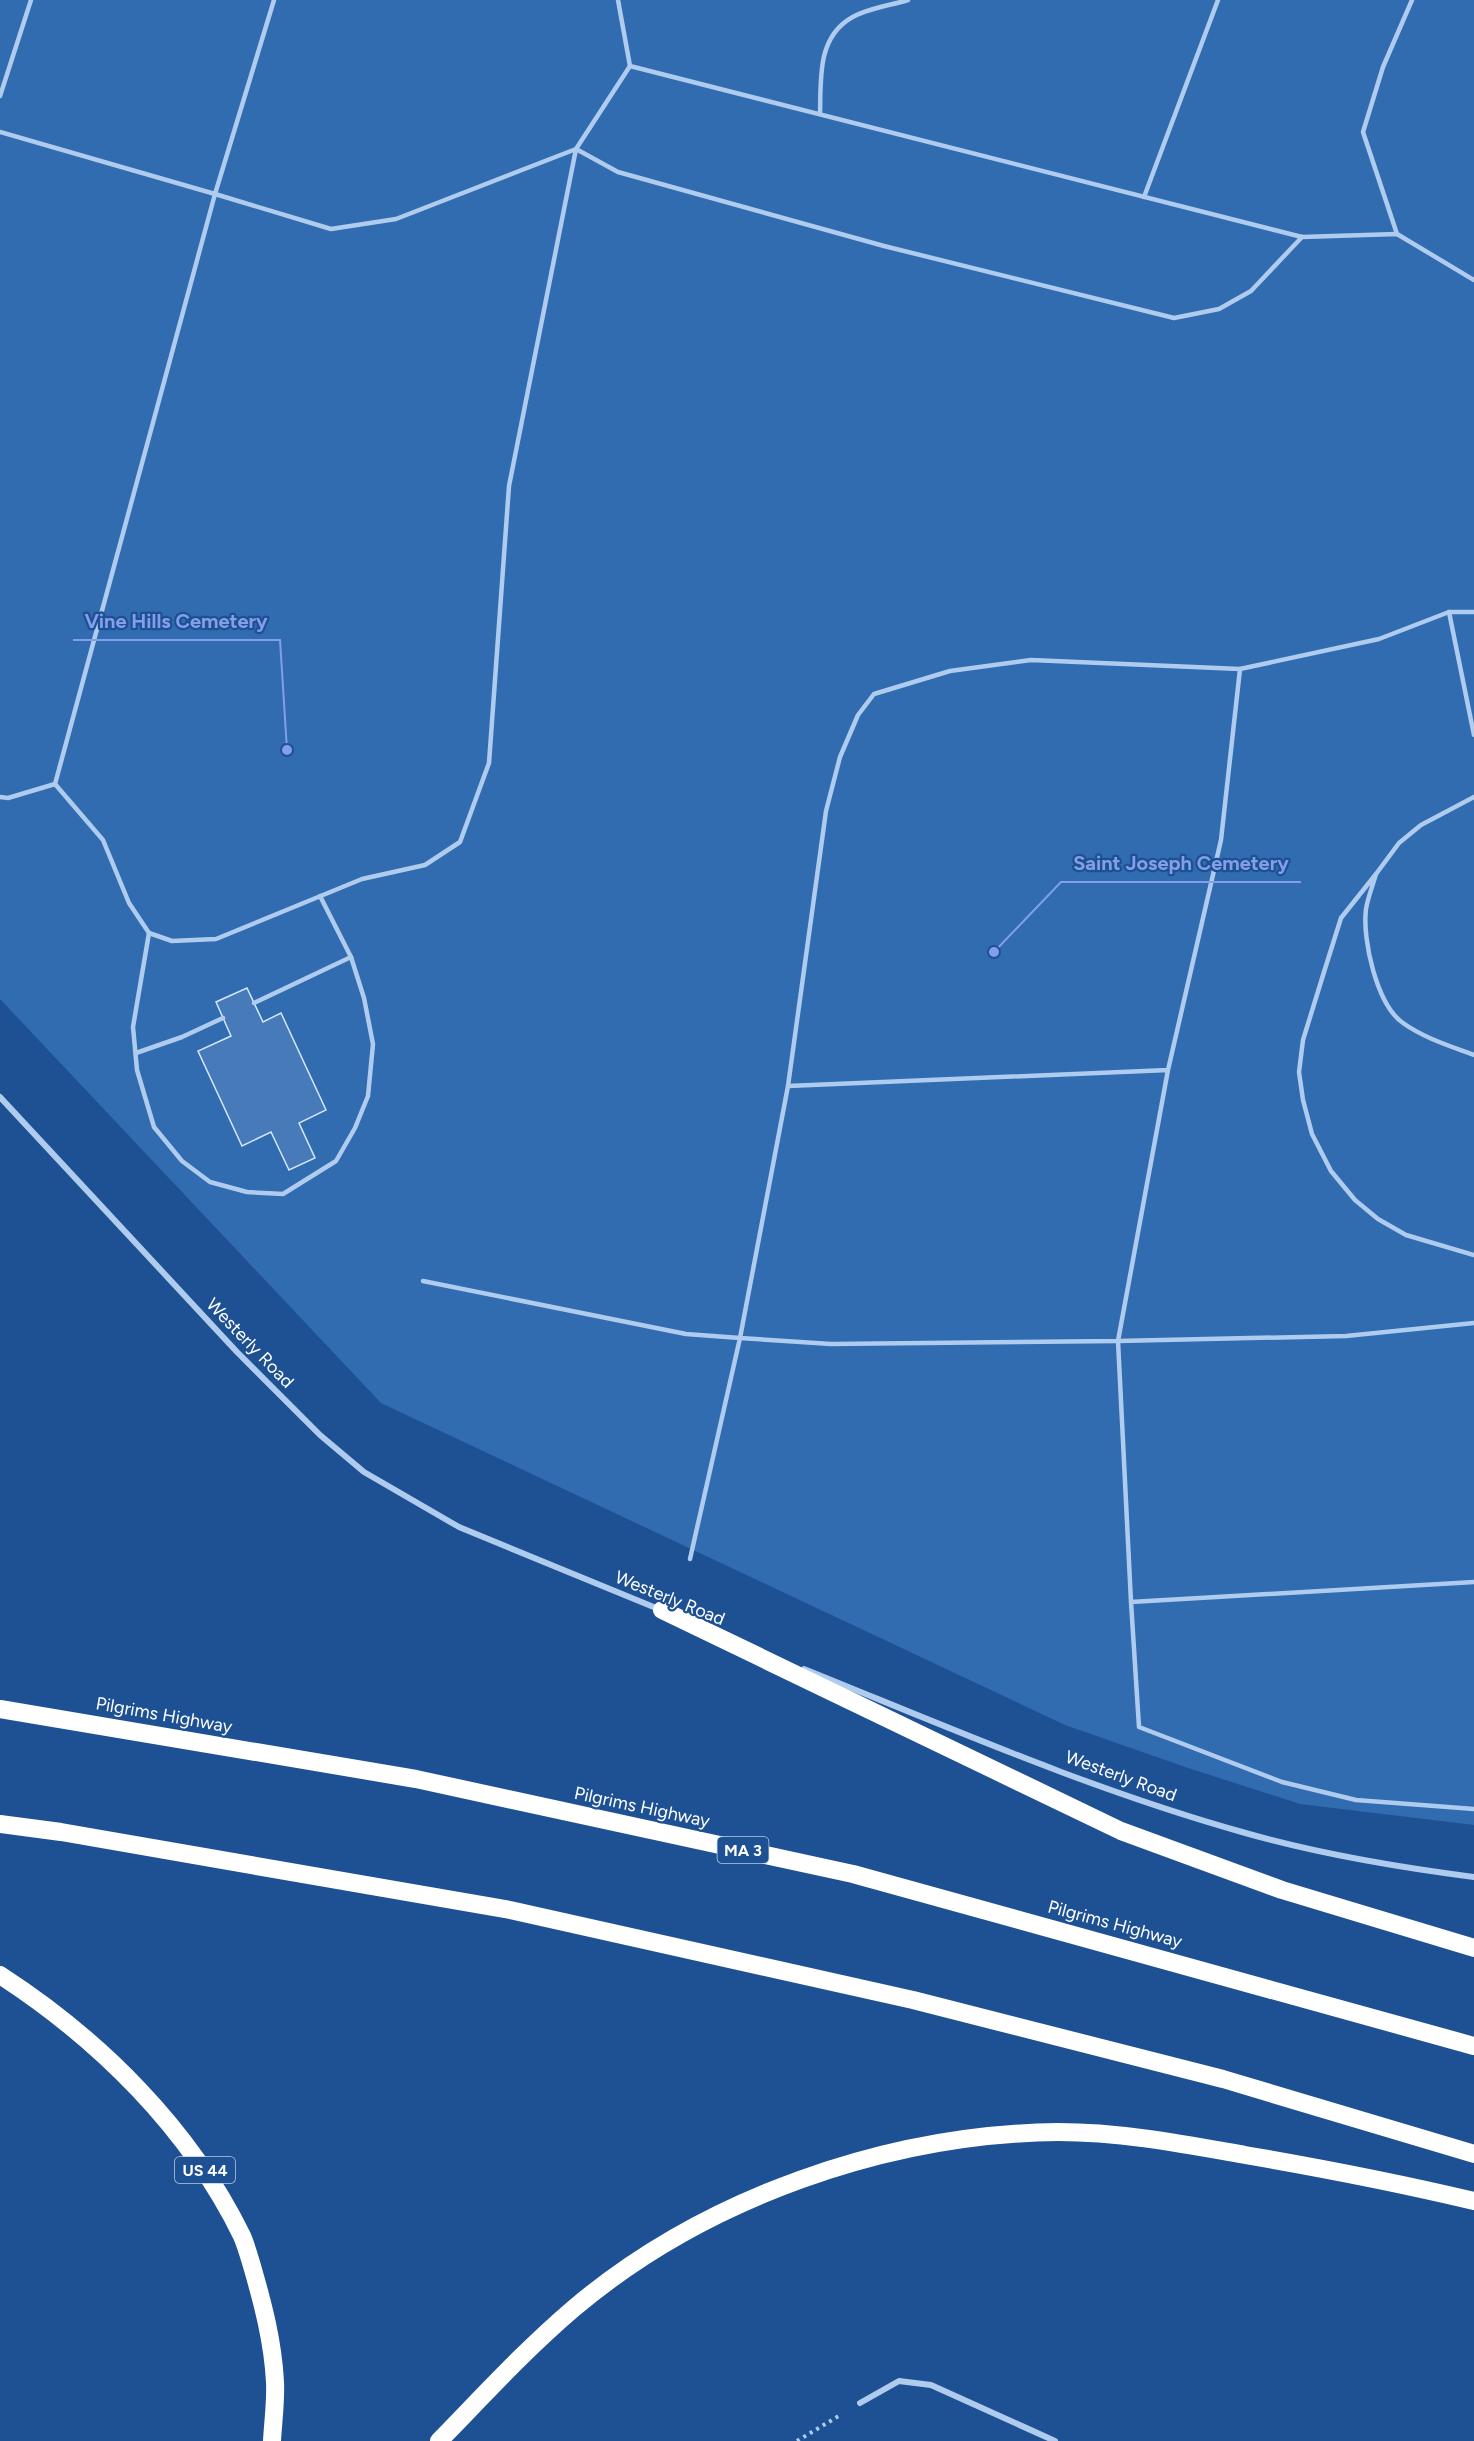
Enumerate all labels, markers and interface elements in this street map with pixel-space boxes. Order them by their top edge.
callout: Vine Hills Cemetery [73,602,280,640]
text: Vine Hills Cemetery [84,609,268,633]
callout: Saint Joseph Cemetery [1061,844,1301,882]
text: Saint Joseph Cemetery [1073,851,1289,875]
street label: Westerly Road [202,1293,298,1393]
street label: Westerly Road [612,1566,728,1630]
street label: Pilgrims Highway [94,1692,234,1738]
street label: Westerly Road [1062,1746,1180,1806]
street label: Pilgrims Highway [572,1782,712,1832]
road number: MA 3 [718,1837,768,1863]
street label: Pilgrims Highway [1045,1896,1185,1953]
road number: US 44 [175,2157,235,2183]

